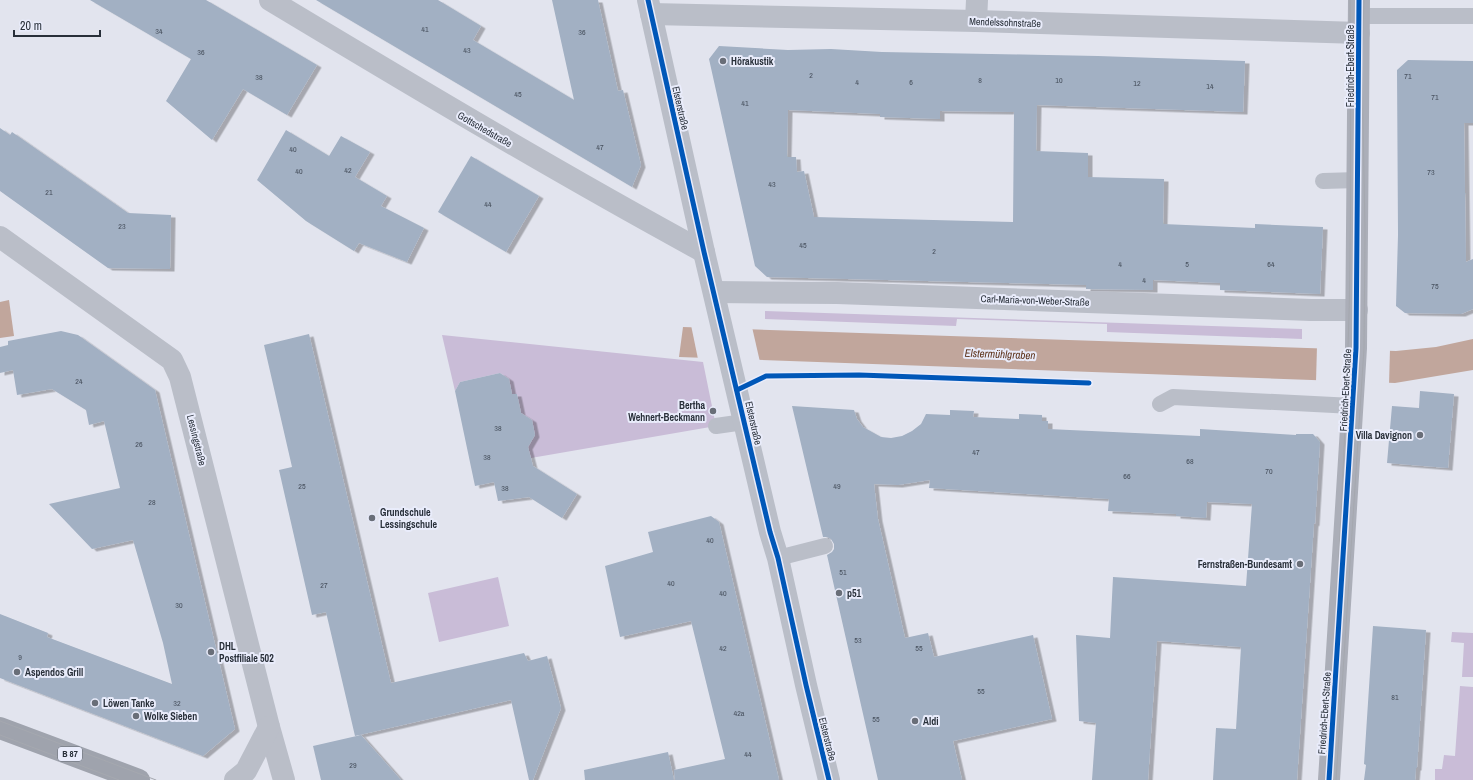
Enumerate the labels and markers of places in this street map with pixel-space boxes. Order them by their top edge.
place label: Hörakustik [731,55,774,68]
marker: Hörakustik [718,56,728,66]
place label: Bertha Wehnert-Beckmann [628,399,705,424]
marker: Bertha Wehnert-Beckmann [708,406,718,416]
place label: Villa Davignon [1356,429,1412,442]
marker: Villa Davignon [1415,430,1425,440]
place label: Grundschule Lessingschule [380,506,437,531]
marker: Grundschule Lessingschule [367,513,377,523]
place label: Fernstraßen-Bundesamt [1198,558,1292,571]
marker: Fernstraßen-Bundesamt [1295,559,1305,569]
place label: p51 [847,587,862,600]
marker: p51 [834,588,844,598]
place label: DHL Postfiliale 502 [219,640,274,665]
marker: DHL Postfiliale 502 [206,647,216,657]
place label: Aspendos Grill [25,666,83,679]
marker: Aspendos Grill [12,667,22,677]
place label: Löwen Tanke [103,697,155,710]
marker: Löwen Tanke [90,698,100,708]
place label: Wolke Sieben [144,710,197,723]
marker: Wolke Sieben [131,711,141,721]
place label: Aldi [923,715,939,728]
marker: Aldi [910,716,920,726]

